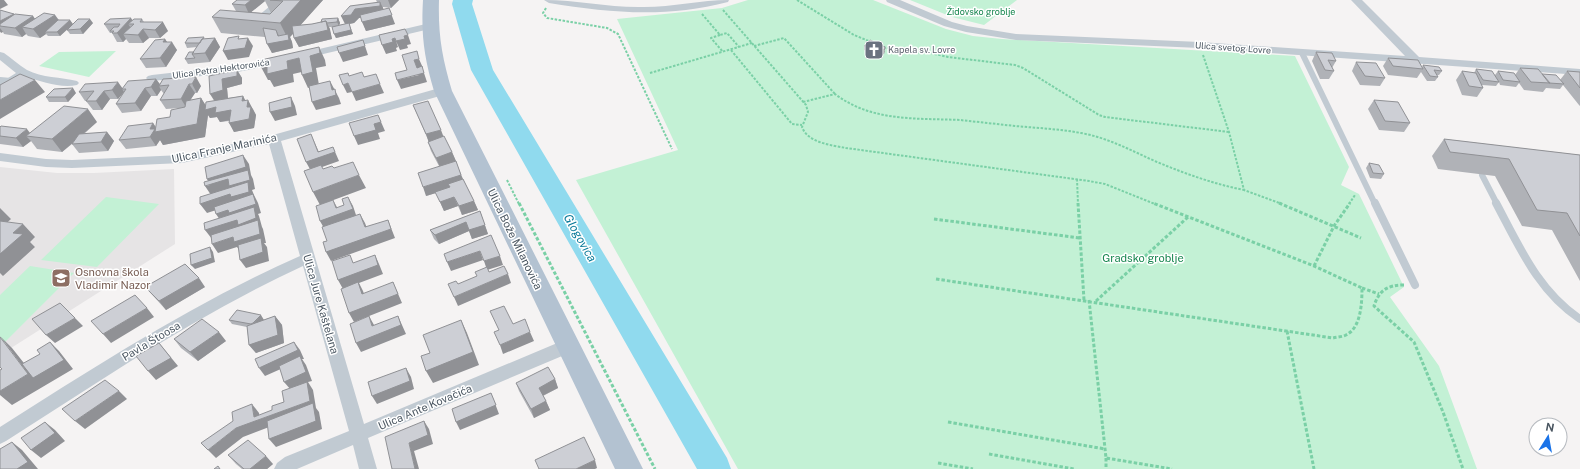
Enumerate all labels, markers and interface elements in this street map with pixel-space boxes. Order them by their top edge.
park label: Židovsko groblje [947,6,1015,17]
church icon: Kapela sv. Lovre [863,39,885,61]
street label: Ulica svetog Lovre [1195,39,1272,56]
place label: Kapela sv. Lovre [888,44,955,55]
street label: Ulica Petra Hektorovića [172,56,270,81]
street label: Ulica Franje Marinića [170,131,278,165]
street label: Ulica Bože Milanovića [485,187,545,291]
water label: Glogovica [561,212,599,264]
park label: Gradsko groblje [1102,252,1184,264]
street label: Ulica Jure Kaštelana [301,253,341,355]
place label: Osnovna škola Vladimir Nazor [75,266,151,291]
school or university icon: Osnovna škola Vladimir Nazor [50,267,72,289]
street label: Pavla Štoosa [119,318,182,363]
street label: Ulica Ante Kovačića [376,382,474,432]
north arrow [1528,417,1568,457]
text: N [1545,420,1555,434]

